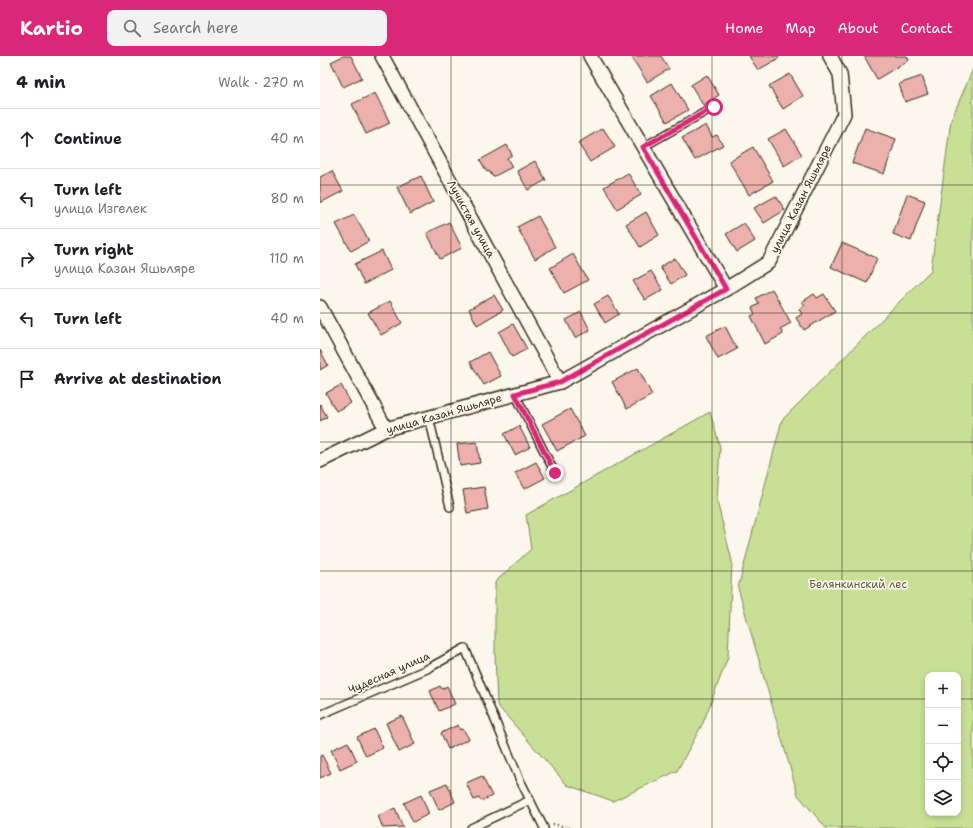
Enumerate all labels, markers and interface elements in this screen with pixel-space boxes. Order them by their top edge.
search box [107,10,387,46]
text: Kartio [20,16,83,41]
icon: search [121,17,143,39]
text: Search here [153,18,239,38]
text: Home [725,19,764,37]
text: Map [786,19,816,37]
text: About [838,19,879,37]
text: Contact [901,19,953,37]
text: 4 min [16,71,66,93]
text: Walk · 270 m [218,74,304,91]
route start [705,98,723,116]
icon: ahead [16,128,38,150]
text: Continue [54,129,122,149]
text: 40 m [270,130,304,147]
street label: улица Казан Яшьляре [767,142,835,256]
street label: Лучистая улица [443,178,499,261]
text: Turn left [54,180,122,200]
icon: left [16,188,38,210]
text: 80 m [270,190,304,207]
text: улица Изгелек [54,200,147,217]
text: Turn right [54,240,134,260]
icon: right [16,248,38,270]
text: 110 m [269,250,304,267]
text: улица Казан Яшьляре [54,260,195,277]
icon: left [16,308,38,330]
text: Turn left [54,309,122,329]
text: 40 m [270,310,304,327]
icon: arrive [16,368,38,390]
text: Arrive at destination [54,369,222,389]
street label: улица Казан Яшьляре [384,390,504,438]
route end [546,464,564,482]
park label: Белянкинский лес [809,577,907,592]
street label: Чудесная улица [346,648,432,698]
map controls [925,672,961,816]
button: + [925,672,961,708]
button: − [925,708,961,744]
button: locate [925,744,961,780]
button: layers [925,780,961,816]

